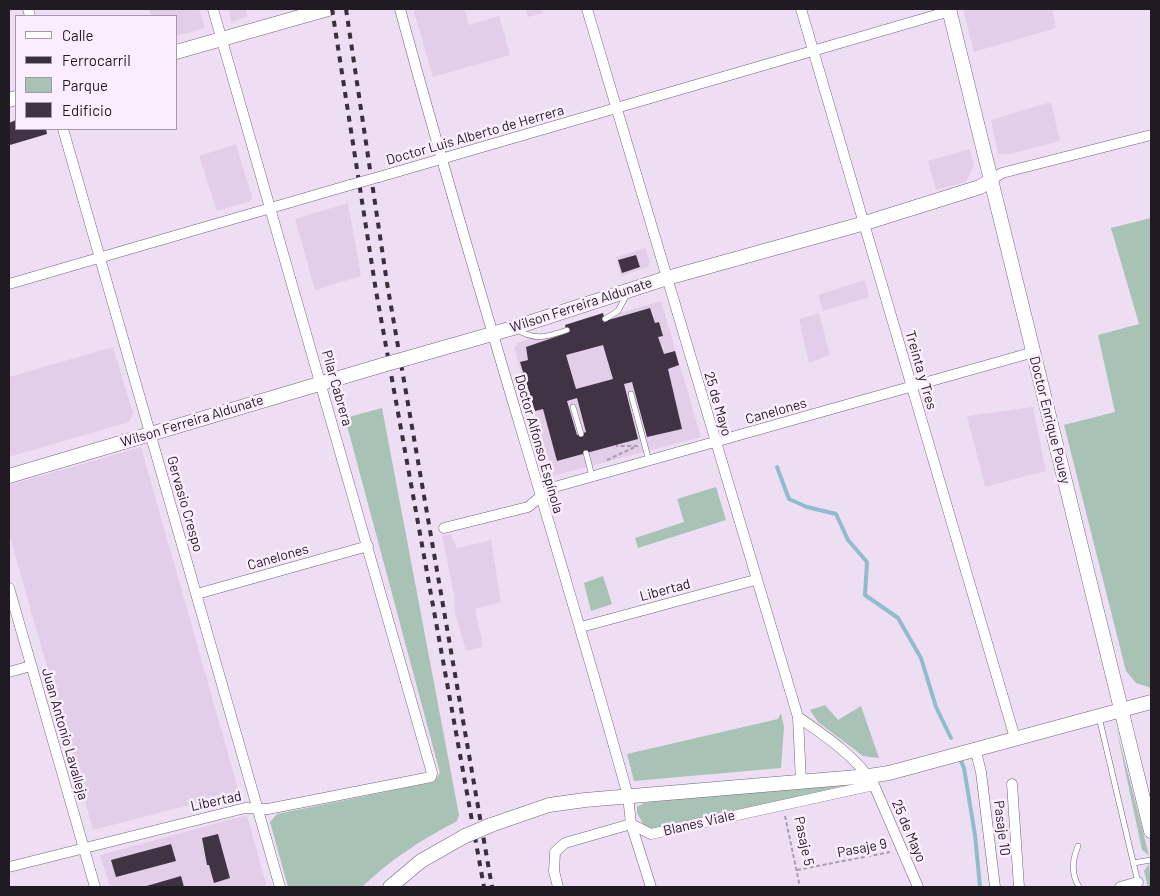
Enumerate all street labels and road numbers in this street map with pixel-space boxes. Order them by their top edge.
street label: Doctor Luis Alberto de Herrera [384,102,566,168]
street label: Wilson Ferreira Aldunate [508,274,654,336]
street label: Treinta y Tres [902,329,940,411]
street label: Pilar Cabrera [318,348,356,428]
street label: Doctor Enrique Pouey [1026,354,1074,486]
street label: 25 de Mayo [701,370,735,438]
street label: Doctor Alfonso Espínola [511,373,567,515]
street label: Wilson Ferreira Aldunate [118,391,266,451]
street label: Canelones [743,394,809,428]
street label: Gervasio Crespo [163,454,207,554]
street label: Canelones [245,540,311,574]
street label: Libertad [638,575,692,605]
street label: Juan Antonio Lavalleja [38,666,92,802]
street label: Libertad [189,787,243,815]
street label: 25 de Mayo [888,797,930,865]
street label: Pasaje 10 [990,799,1014,857]
street label: Blanes Viale [661,807,737,839]
street label: Pasaje 5 [791,815,817,867]
street label: Pasaje 9 [836,835,888,861]

